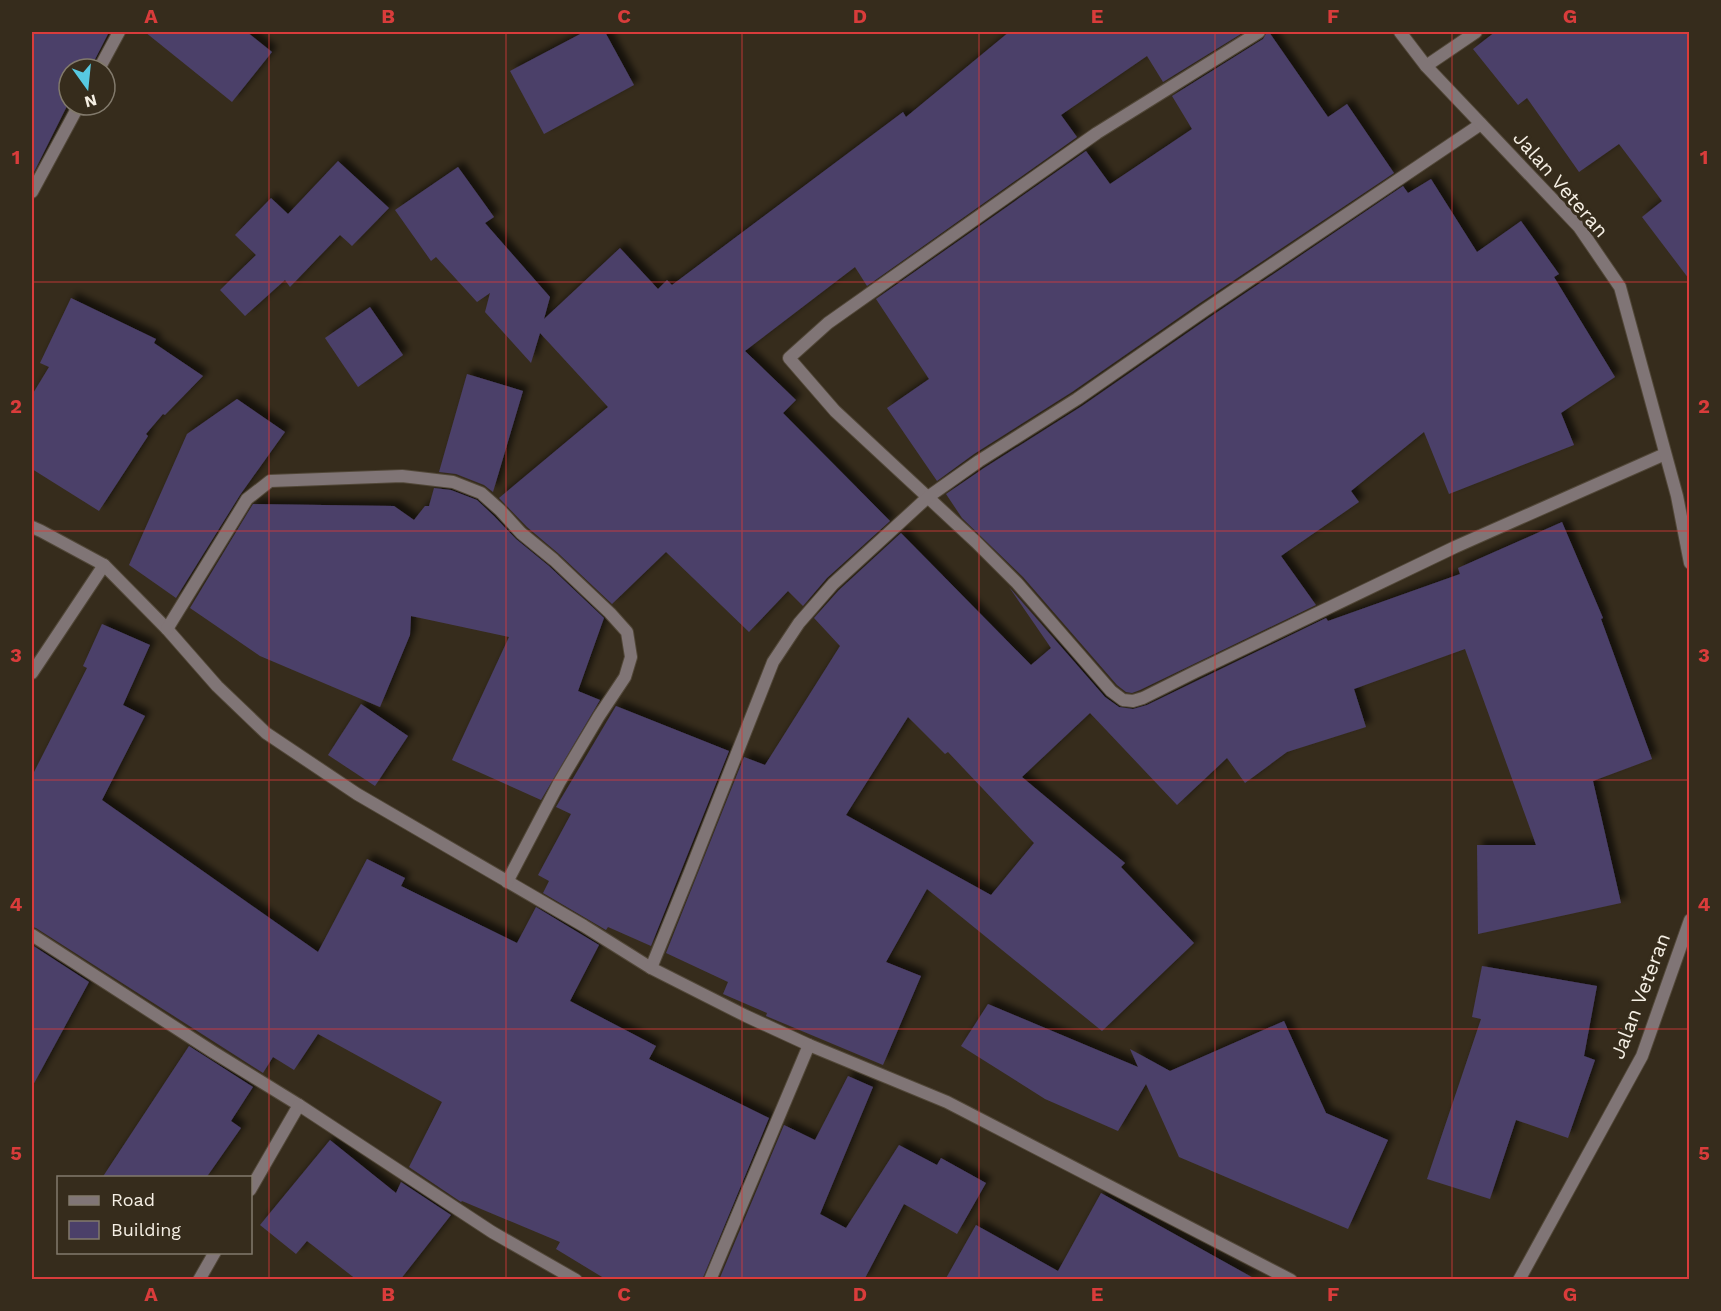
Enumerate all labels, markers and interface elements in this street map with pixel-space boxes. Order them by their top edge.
text: A [144,4,158,28]
text: B [381,4,395,28]
text: C [617,4,631,28]
text: D [853,4,867,28]
text: E [1091,4,1103,28]
text: F [1327,4,1339,28]
text: G [1563,4,1577,28]
north arrow [57,57,117,117]
text: N [83,90,99,112]
street label: Jalan Veteran [1508,126,1614,242]
text: 1 [12,145,20,169]
text: 1 [1700,145,1708,169]
text: 2 [10,394,22,418]
text: 2 [1698,394,1710,418]
text: 3 [10,643,22,667]
text: 3 [1698,643,1710,667]
text: 4 [10,892,23,916]
text: 4 [1698,892,1711,916]
street label: Jalan Veteran [1605,930,1675,1062]
text: 5 [10,1141,22,1165]
text: 5 [1698,1141,1710,1165]
legend [57,1176,252,1254]
text: Road [111,1189,155,1210]
text: Building [111,1219,181,1240]
text: A [144,1282,158,1306]
text: B [381,1282,395,1306]
text: C [617,1282,631,1306]
text: D [853,1282,867,1306]
text: E [1091,1282,1103,1306]
text: F [1327,1282,1339,1306]
text: G [1563,1282,1577,1306]

